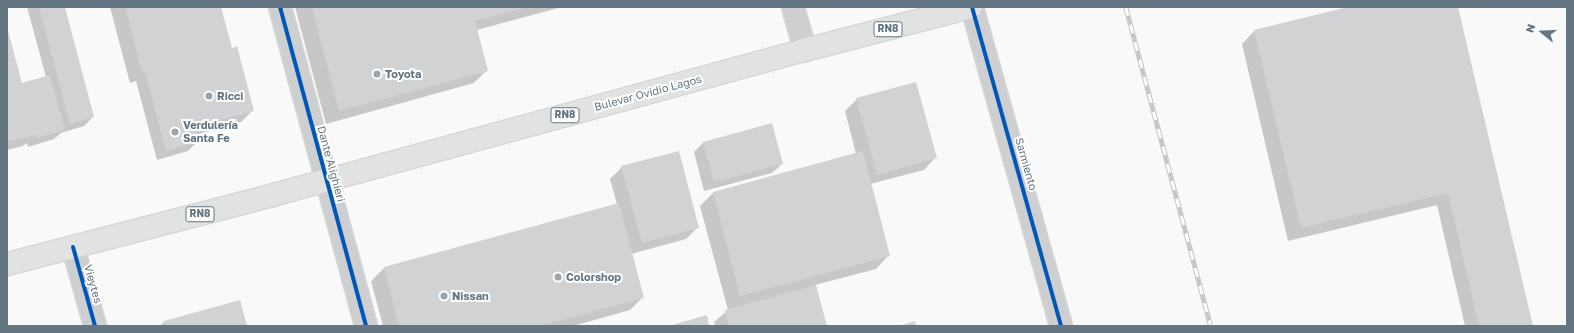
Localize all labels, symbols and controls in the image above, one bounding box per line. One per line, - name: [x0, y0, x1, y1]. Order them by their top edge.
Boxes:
- north arrow: [1522, 12, 1562, 52]
- road number: RN8: [873, 21, 903, 37]
- text: N: [1523, 22, 1538, 34]
- place label: Toyota: [385, 67, 421, 81]
- marker: Toyota: [372, 69, 382, 79]
- street label: Bulevar Ovidio Lagos: [593, 72, 703, 114]
- place label: Ricci: [217, 89, 243, 103]
- marker: Ricci: [204, 91, 214, 101]
- road number: RN8: [550, 107, 580, 123]
- place label: Verdulería Santa Fe: [183, 119, 238, 145]
- street label: Dante Alighieri: [315, 125, 347, 203]
- marker: Verdulería Santa Fe: [170, 127, 180, 137]
- street label: Sarmiento: [1012, 136, 1040, 192]
- road number: RN8: [185, 206, 215, 222]
- street label: Vieytes: [81, 263, 105, 305]
- place label: Colorshop: [566, 270, 621, 284]
- marker: Colorshop: [553, 272, 563, 282]
- place label: Nissan: [452, 289, 489, 303]
- marker: Nissan: [439, 291, 449, 301]

